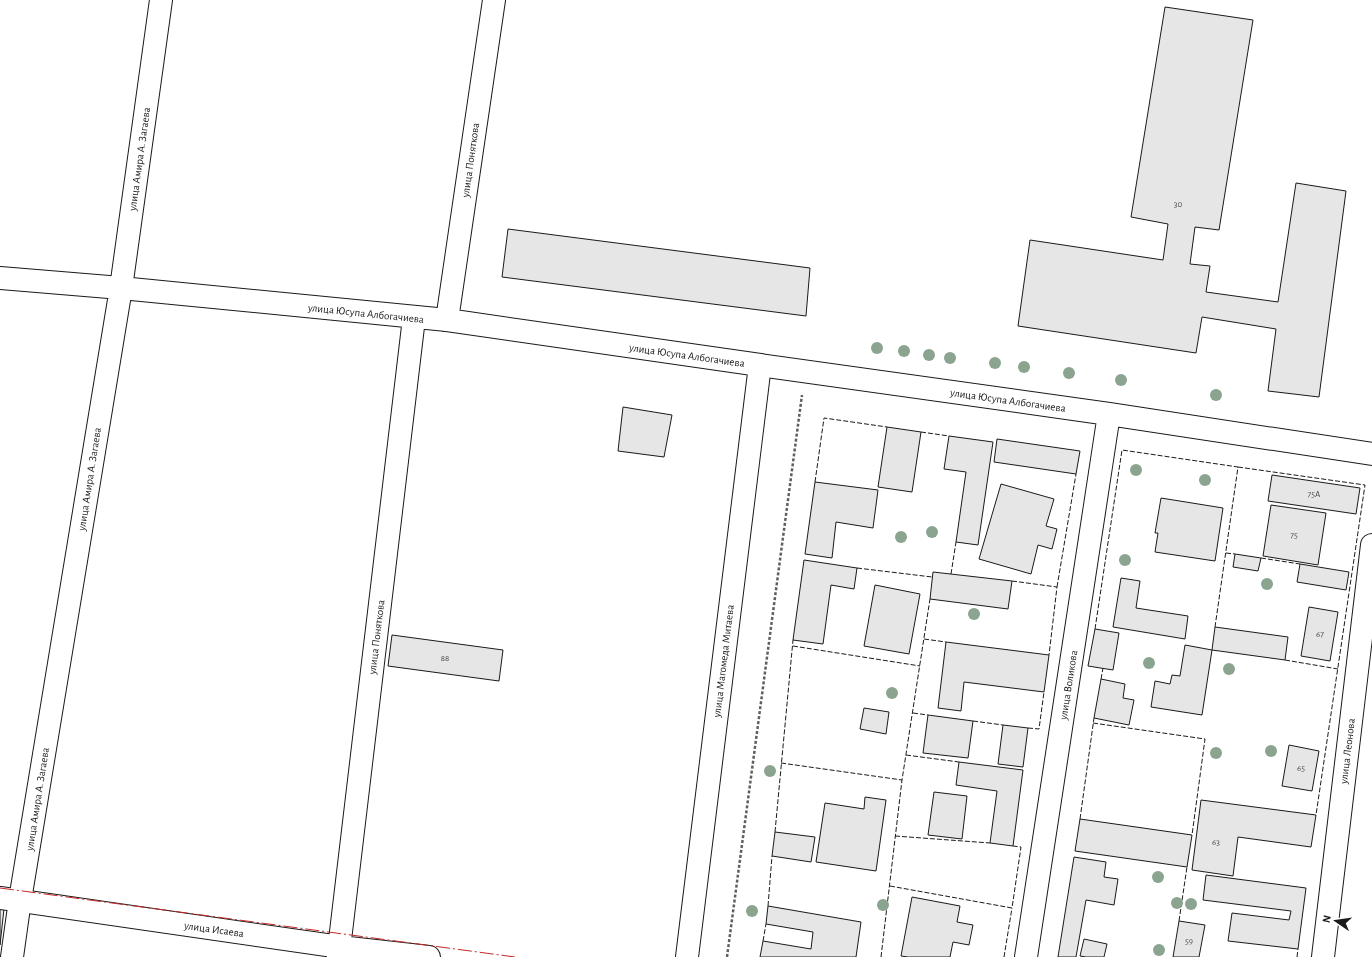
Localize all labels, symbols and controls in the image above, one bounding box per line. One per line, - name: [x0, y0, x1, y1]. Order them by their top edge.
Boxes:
- street label: улица Амира А. Загаева: [127, 106, 152, 213]
- street label: улица Поняткова: [460, 122, 481, 199]
- house number: 30: [1174, 200, 1182, 209]
- street label: улица Юсупа Албогачиева: [306, 302, 424, 325]
- street label: улица Юсупа Албогачиева: [627, 342, 745, 369]
- street label: улица Юсупа Албогачиева: [948, 387, 1066, 414]
- street label: улица Амира А. Загаева: [76, 427, 103, 533]
- house number: 75А: [1308, 490, 1321, 499]
- house number: 75: [1290, 531, 1298, 540]
- street label: улица Поняткова: [366, 599, 387, 676]
- street label: улица Магомеда Митаева: [711, 604, 736, 719]
- house number: 67: [1316, 630, 1324, 639]
- street label: улица Воликова: [1057, 650, 1079, 722]
- house number: 88: [441, 654, 449, 663]
- street label: улица Леонова: [1338, 718, 1357, 785]
- street label: улица Амира А. Загаева: [24, 747, 51, 853]
- house number: 65: [1297, 764, 1305, 773]
- house number: 63: [1212, 838, 1220, 847]
- north arrow: [1316, 901, 1356, 941]
- text: N: [1321, 914, 1333, 924]
- street label: улица Исаева: [182, 920, 244, 939]
- house number: 59: [1185, 937, 1193, 946]

